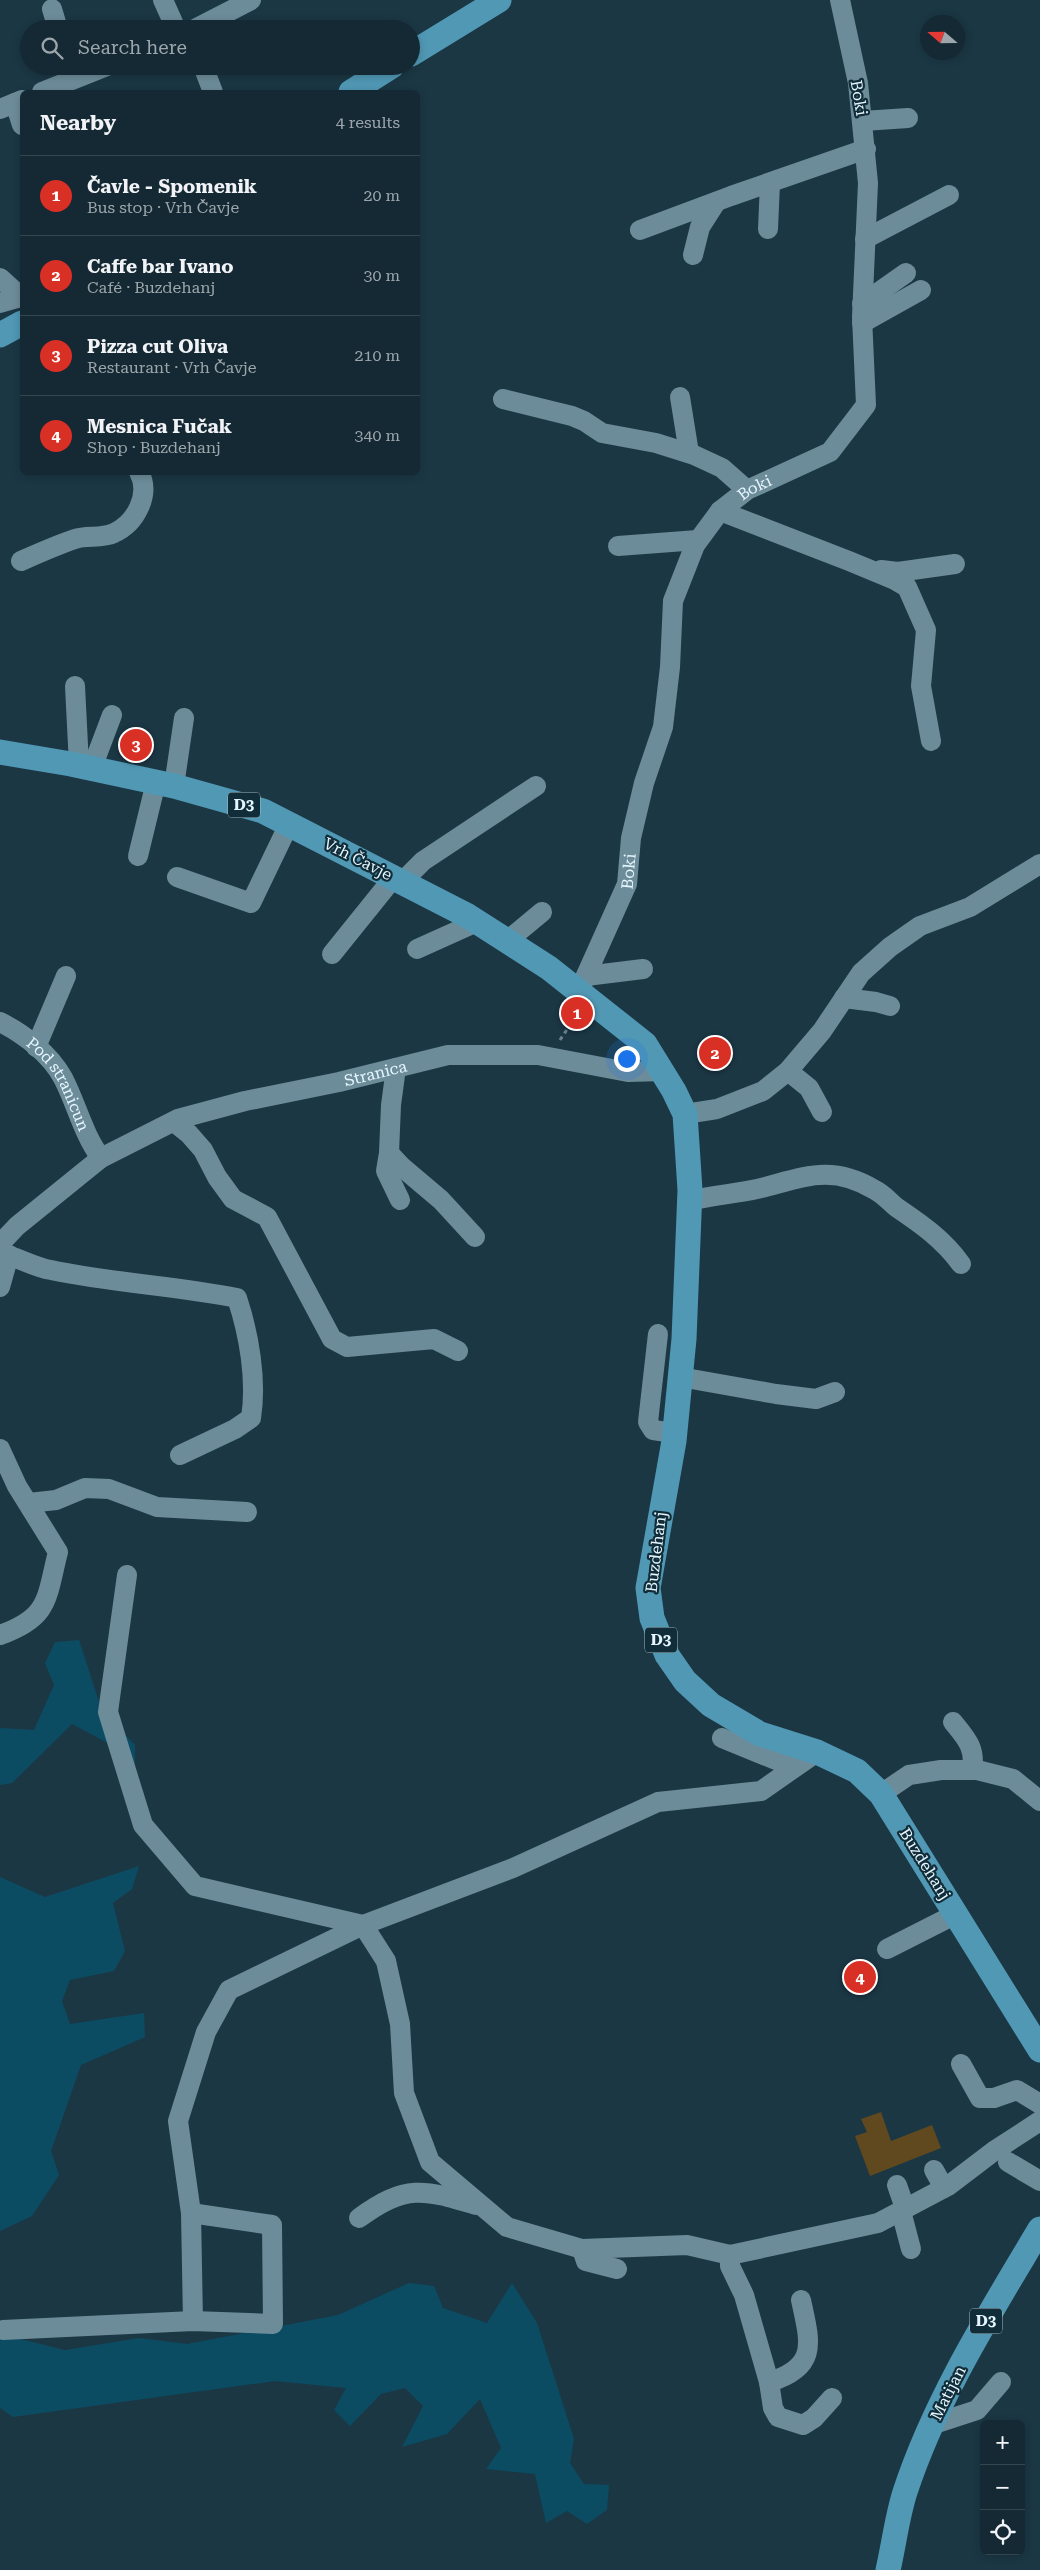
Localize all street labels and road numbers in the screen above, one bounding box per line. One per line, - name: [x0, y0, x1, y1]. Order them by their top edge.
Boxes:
- street label: Boki: [847, 79, 871, 117]
- street label: Boki: [733, 471, 774, 504]
- road number: D3: [228, 792, 260, 818]
- street label: Vrh Čavje: [321, 834, 396, 884]
- street label: Boki: [617, 853, 639, 890]
- street label: Pod stranicun: [23, 1033, 94, 1134]
- street label: Stranica: [342, 1056, 409, 1090]
- street label: Buzdehanj: [642, 1511, 670, 1593]
- road number: D3: [645, 1628, 677, 1652]
- street label: Buzdehanj: [895, 1825, 955, 1903]
- road number: D3: [970, 2308, 1002, 2334]
- street label: Matijan: [926, 2363, 970, 2423]

